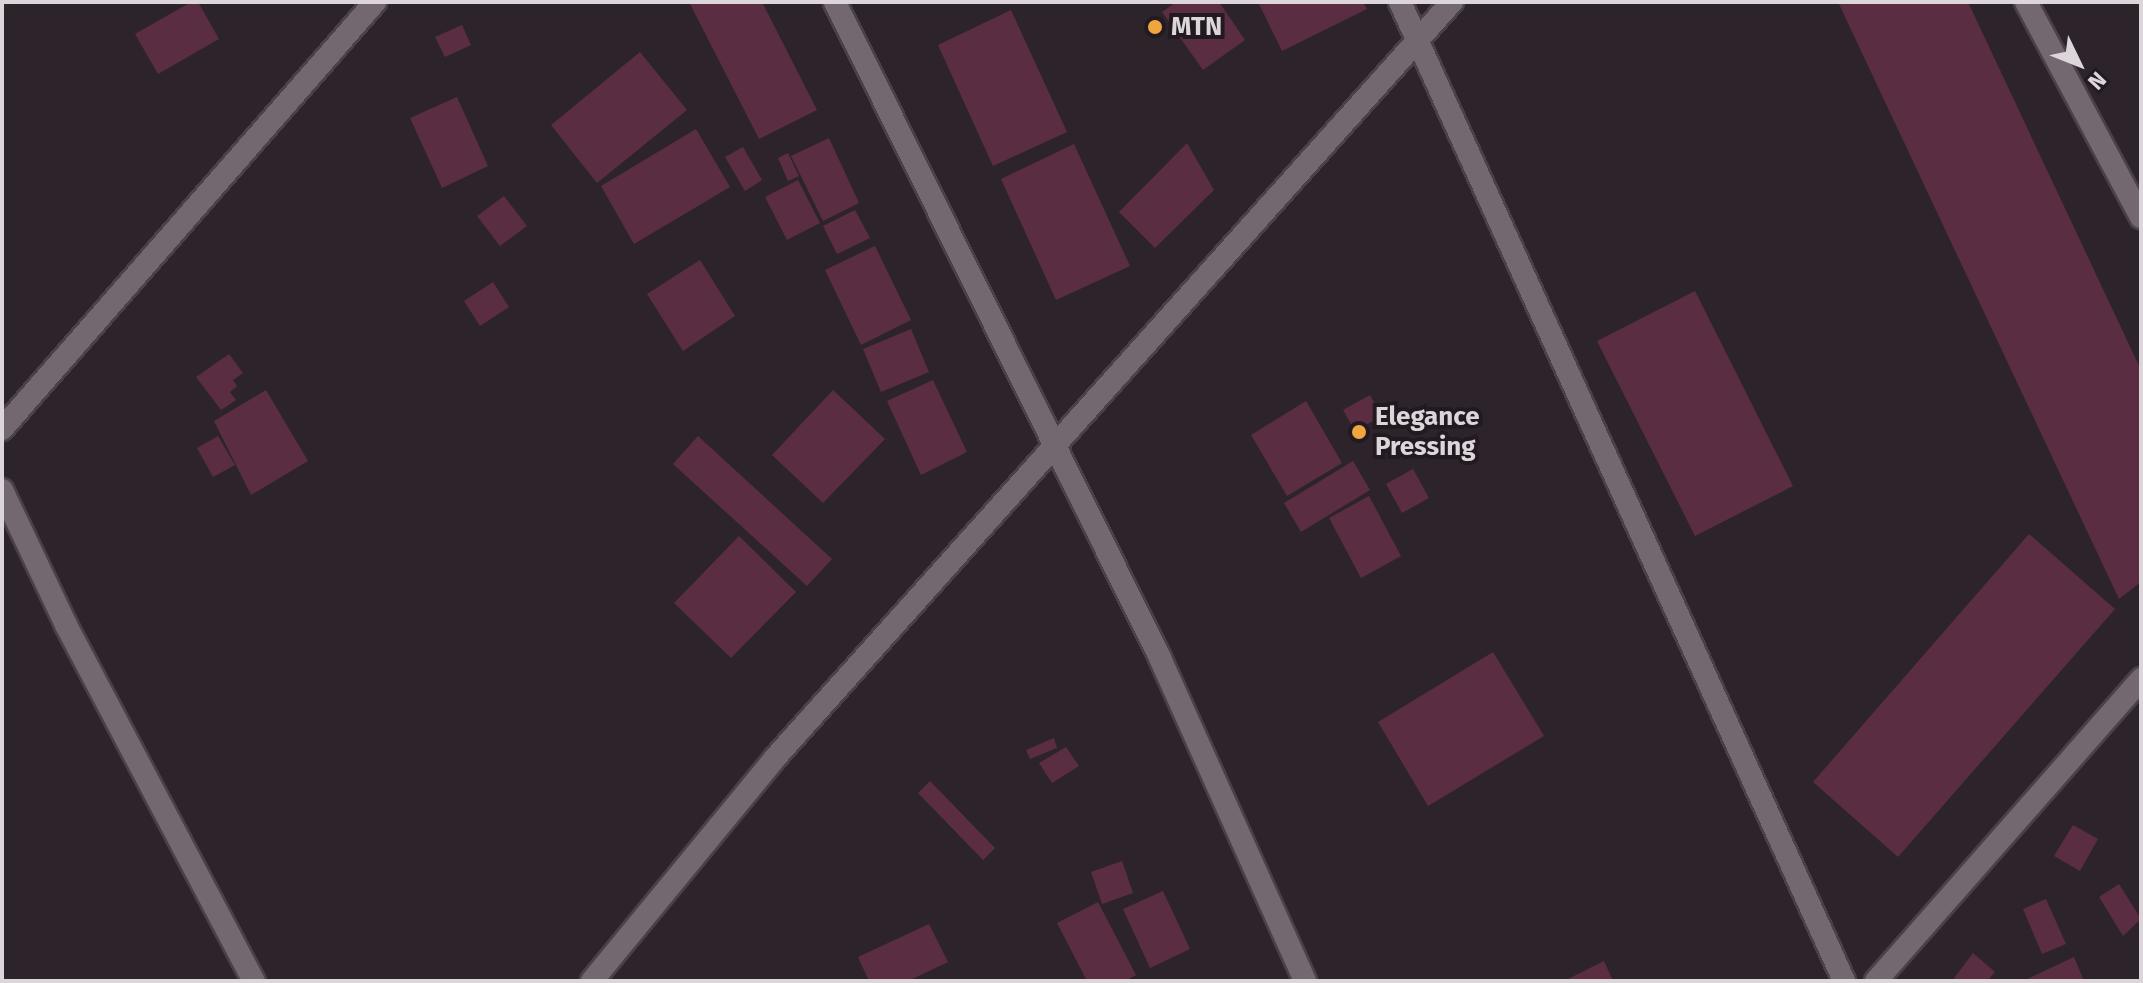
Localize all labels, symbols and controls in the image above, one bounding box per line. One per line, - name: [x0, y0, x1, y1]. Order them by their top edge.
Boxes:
- place label: MTN: [1171, 11, 1222, 43]
- marker: MTN: [1146, 18, 1164, 36]
- north arrow: [2039, 24, 2119, 104]
- text: N: [2082, 66, 2112, 95]
- place label: Elegance Pressing: [1375, 401, 1480, 462]
- marker: Elegance Pressing: [1350, 423, 1368, 441]

